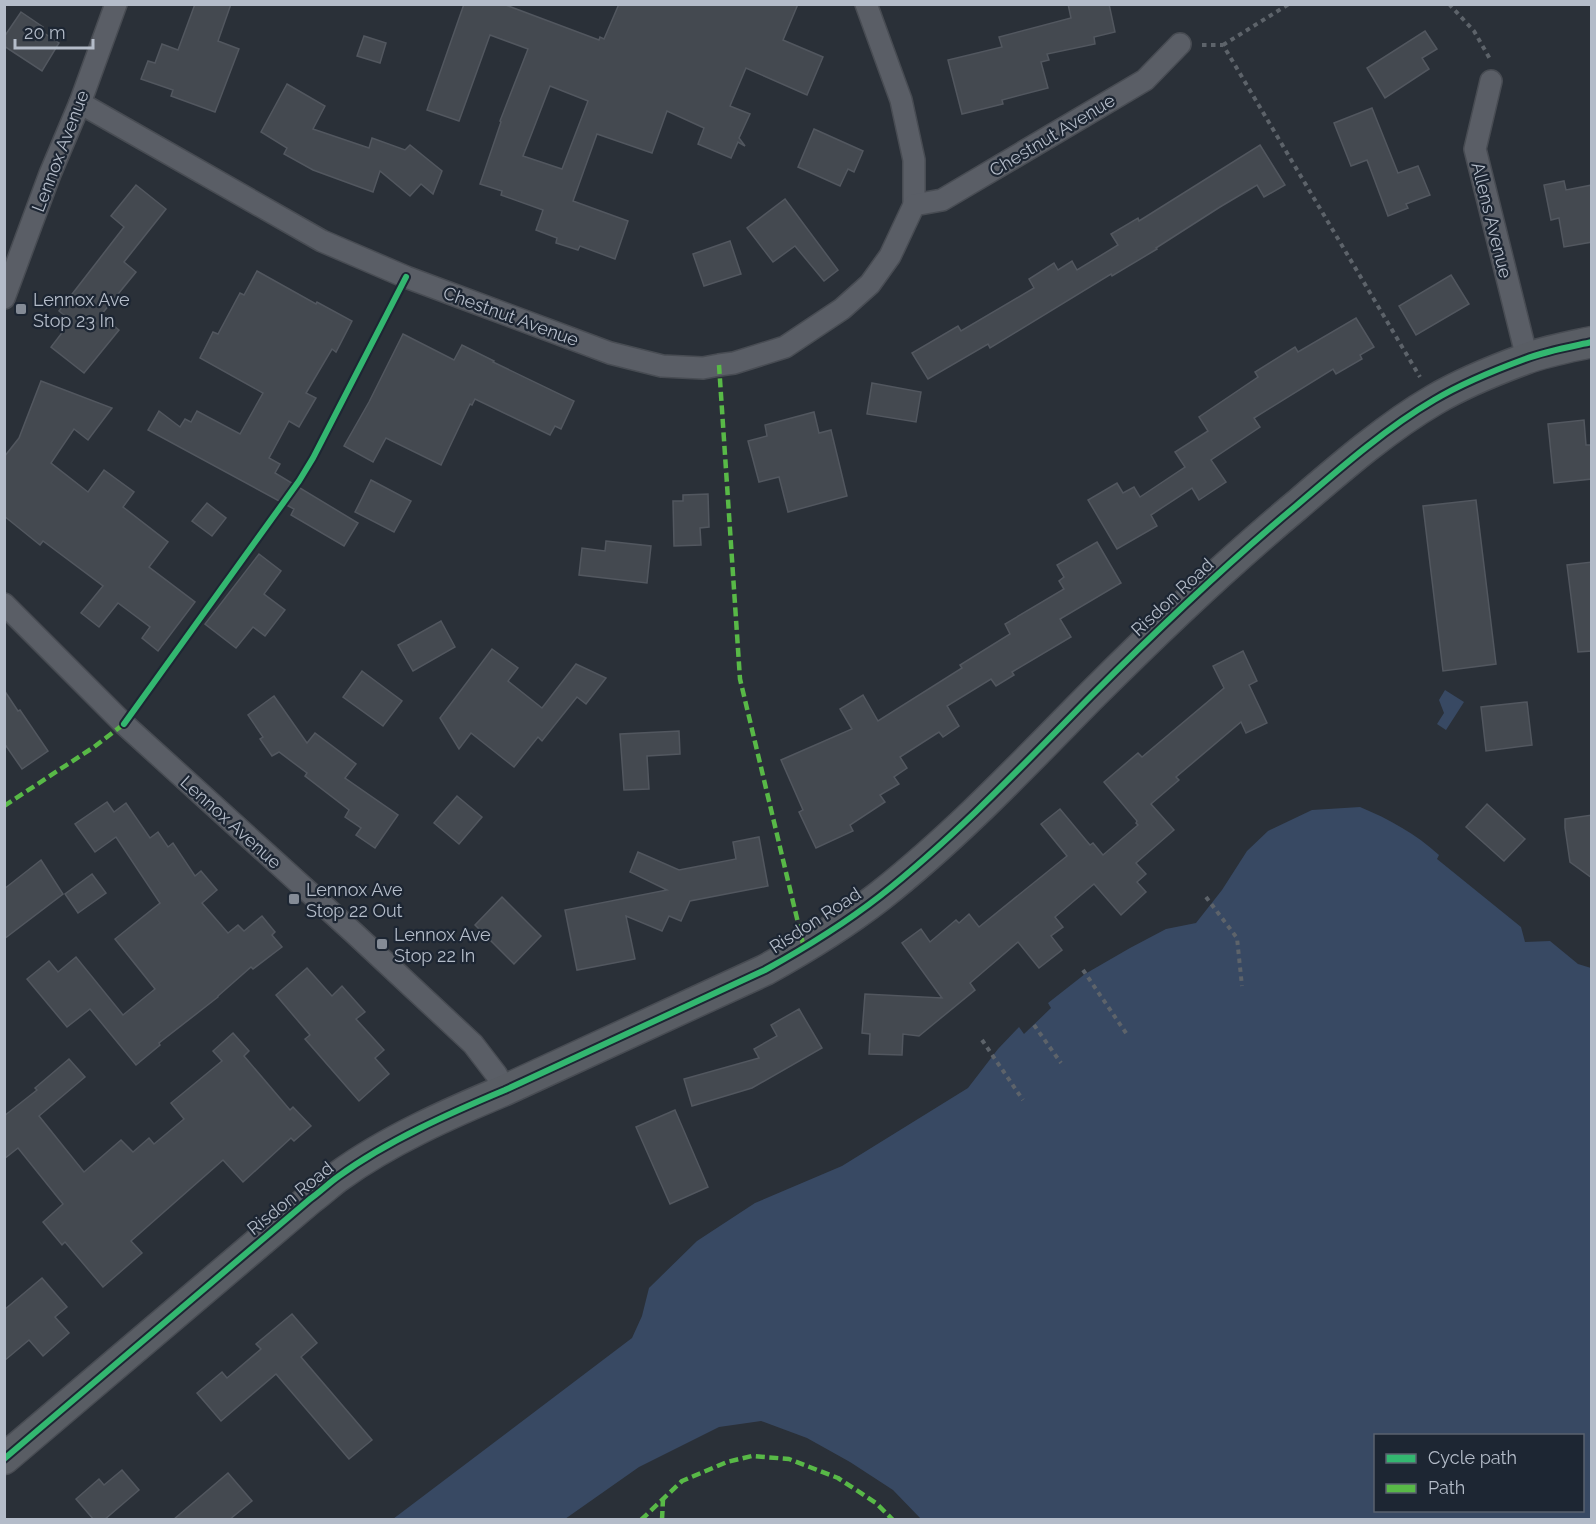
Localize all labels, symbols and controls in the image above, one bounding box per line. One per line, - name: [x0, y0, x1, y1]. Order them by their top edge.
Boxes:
- scale bar: [15, 12, 93, 50]
- text: 20 m: [24, 22, 66, 43]
- street label: Lennox Avenue: [27, 87, 93, 215]
- street label: Chestnut Avenue: [985, 89, 1119, 181]
- street label: Allens Avenue: [1467, 160, 1517, 281]
- street label: Chestnut Avenue: [440, 282, 582, 350]
- place label: Lennox Ave Stop 23 In: [33, 289, 130, 331]
- marker: Lennox Ave Stop 23 In: [14, 302, 28, 316]
- street label: Risdon Road: [1127, 554, 1217, 640]
- street label: Lennox Avenue: [176, 771, 286, 873]
- place label: Lennox Ave Stop 22 Out: [306, 879, 403, 921]
- street label: Risdon Road: [765, 883, 865, 957]
- marker: Lennox Ave Stop 22 Out: [287, 892, 301, 906]
- place label: Lennox Ave Stop 22 In: [394, 924, 491, 966]
- marker: Lennox Ave Stop 22 In: [375, 937, 389, 951]
- street label: Risdon Road: [243, 1157, 337, 1239]
- legend: [1374, 1434, 1584, 1512]
- text: Cycle path: [1428, 1447, 1517, 1468]
- text: Path: [1428, 1477, 1465, 1498]

